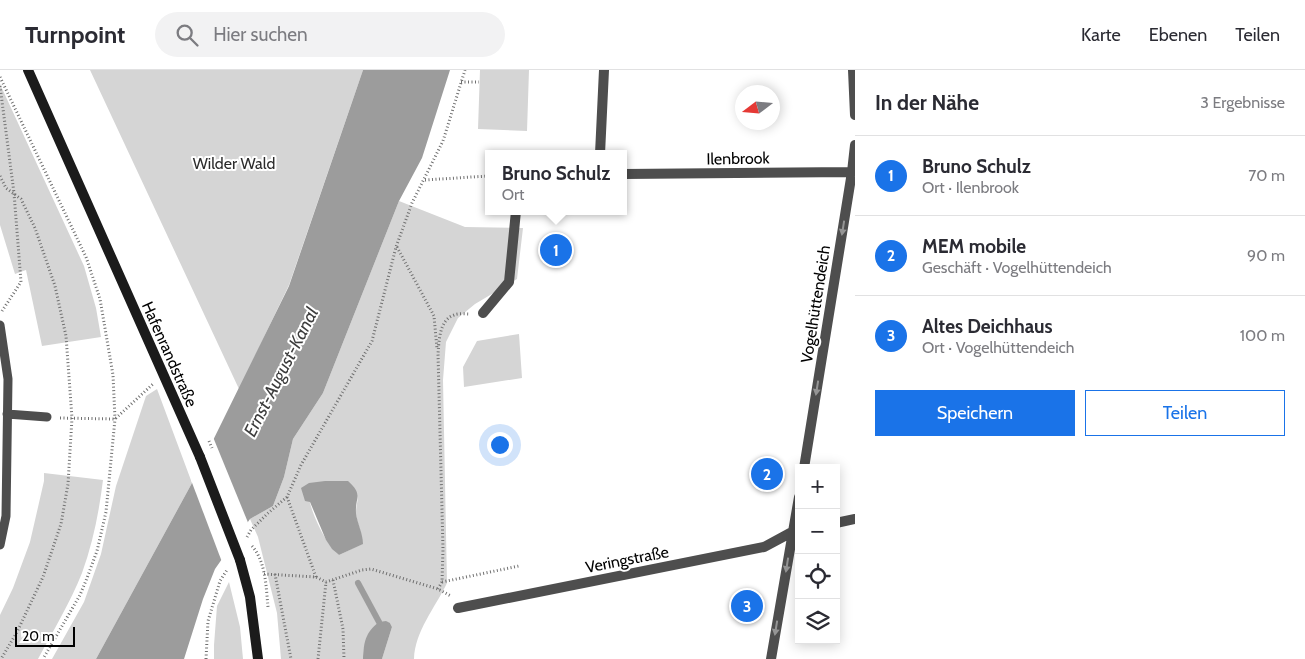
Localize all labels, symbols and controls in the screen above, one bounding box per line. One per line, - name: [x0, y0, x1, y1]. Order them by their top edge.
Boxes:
- search box: [155, 12, 505, 57]
- text: Turnpoint: [25, 20, 125, 49]
- icon: search: [173, 21, 201, 49]
- text: Hier suchen: [213, 23, 308, 46]
- text: Karte: [1081, 24, 1121, 46]
- text: Ebenen: [1149, 24, 1207, 46]
- text: Teilen: [1235, 24, 1280, 46]
- north arrow: [735, 85, 780, 130]
- text: In der Nähe: [875, 90, 979, 115]
- text: 3 Ergebnisse: [1200, 93, 1285, 112]
- street label: Ilenbrook: [706, 148, 771, 169]
- popup: [485, 150, 627, 215]
- park label: Wilder Wald: [193, 154, 275, 173]
- text: Bruno Schulz: [922, 155, 1031, 178]
- text: Bruno Schulz: [502, 162, 610, 185]
- text: 1: [888, 166, 894, 185]
- text: 70 m: [1248, 166, 1285, 185]
- text: Ort · Ilenbrook: [922, 178, 1019, 197]
- text: Ort: [502, 185, 524, 204]
- one-way arrow: [839, 221, 847, 237]
- pin: 1: [540, 231, 572, 269]
- text: MEM mobile: [922, 235, 1026, 258]
- street label: Vogelhüttendeich: [797, 244, 834, 364]
- text: 2: [887, 246, 895, 265]
- text: 90 m: [1247, 246, 1285, 265]
- text: Geschäft · Vogelhüttendeich: [922, 258, 1112, 277]
- street label: Hafenrandstraße: [138, 299, 201, 410]
- water label: Ernst-August-Kanal: [239, 303, 323, 440]
- text: Altes Deichhaus: [922, 315, 1053, 338]
- text: 3: [887, 326, 895, 345]
- text: 100 m: [1240, 326, 1285, 345]
- text: Ort · Vogelhüttendeich: [922, 338, 1075, 357]
- one-way arrow: [812, 381, 820, 397]
- button: Speichern: [875, 390, 1075, 436]
- button: Teilen: [1085, 390, 1285, 436]
- your location: [487, 432, 513, 458]
- pin: 2: [751, 455, 783, 493]
- map controls: [795, 464, 840, 644]
- button: +: [795, 464, 840, 509]
- button: −: [795, 509, 840, 554]
- street label: Veringstraße: [584, 542, 670, 577]
- button: locate: [795, 554, 840, 599]
- one-way arrow: [783, 557, 791, 573]
- pin: 3: [731, 587, 763, 625]
- button: layers: [795, 599, 840, 644]
- one-way arrow: [772, 621, 780, 637]
- scale bar: [15, 624, 75, 647]
- text: 20 m: [22, 627, 55, 645]

